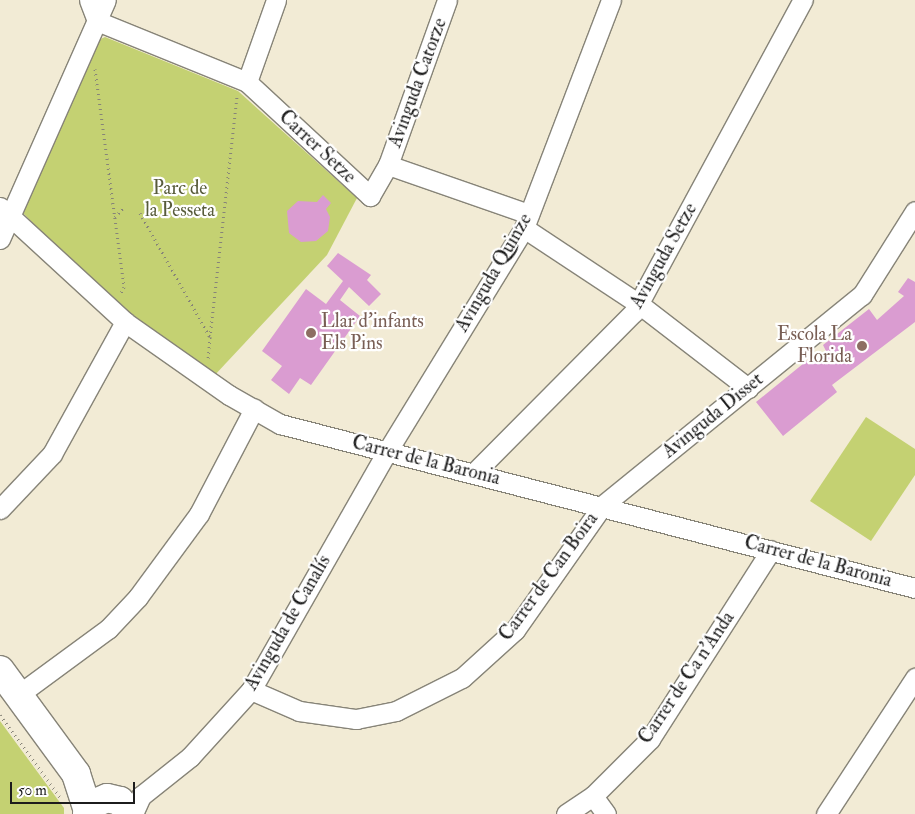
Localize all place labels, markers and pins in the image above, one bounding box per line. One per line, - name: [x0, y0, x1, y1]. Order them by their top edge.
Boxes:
- place label: Llar d'infants Els Pins: [321, 311, 424, 355]
- place label: Escola La Florida: [777, 324, 852, 368]
- marker: Llar d'infants Els Pins: [305, 327, 317, 339]
- marker: Escola La Florida: [856, 340, 868, 352]

